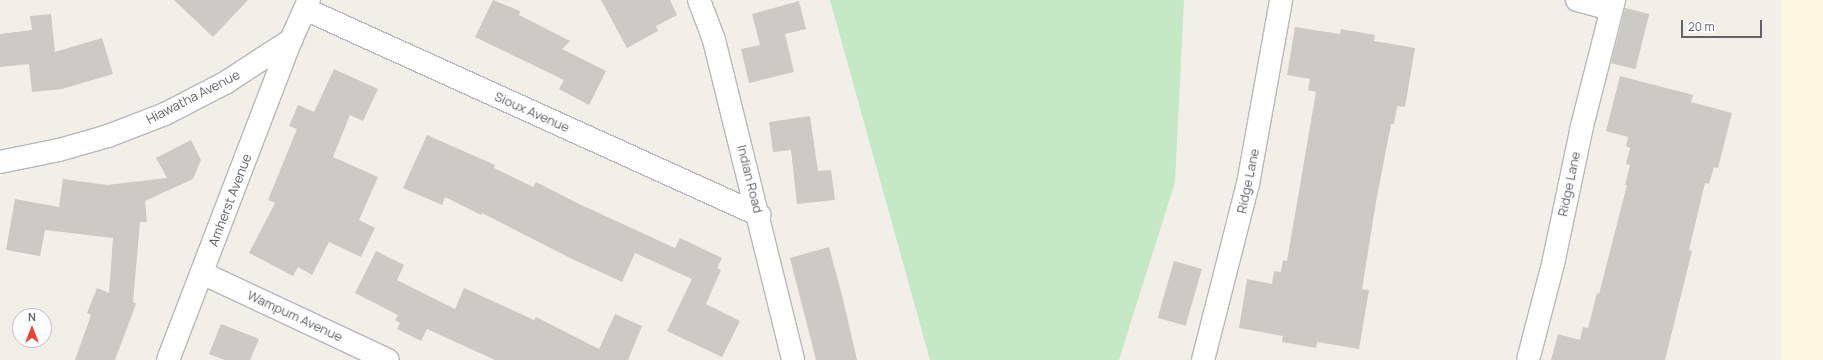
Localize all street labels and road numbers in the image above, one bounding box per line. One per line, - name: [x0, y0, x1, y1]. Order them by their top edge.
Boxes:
- street label: Hiawatha Avenue: [144, 67, 242, 127]
- street label: Sioux Avenue: [492, 89, 572, 135]
- street label: Indian Road: [734, 143, 766, 215]
- street label: Ridge Lane: [1234, 147, 1262, 215]
- street label: Ridge Lane: [1555, 150, 1583, 218]
- street label: Amherst Avenue: [205, 151, 255, 249]
- street label: Wampum Avenue: [245, 287, 345, 345]

